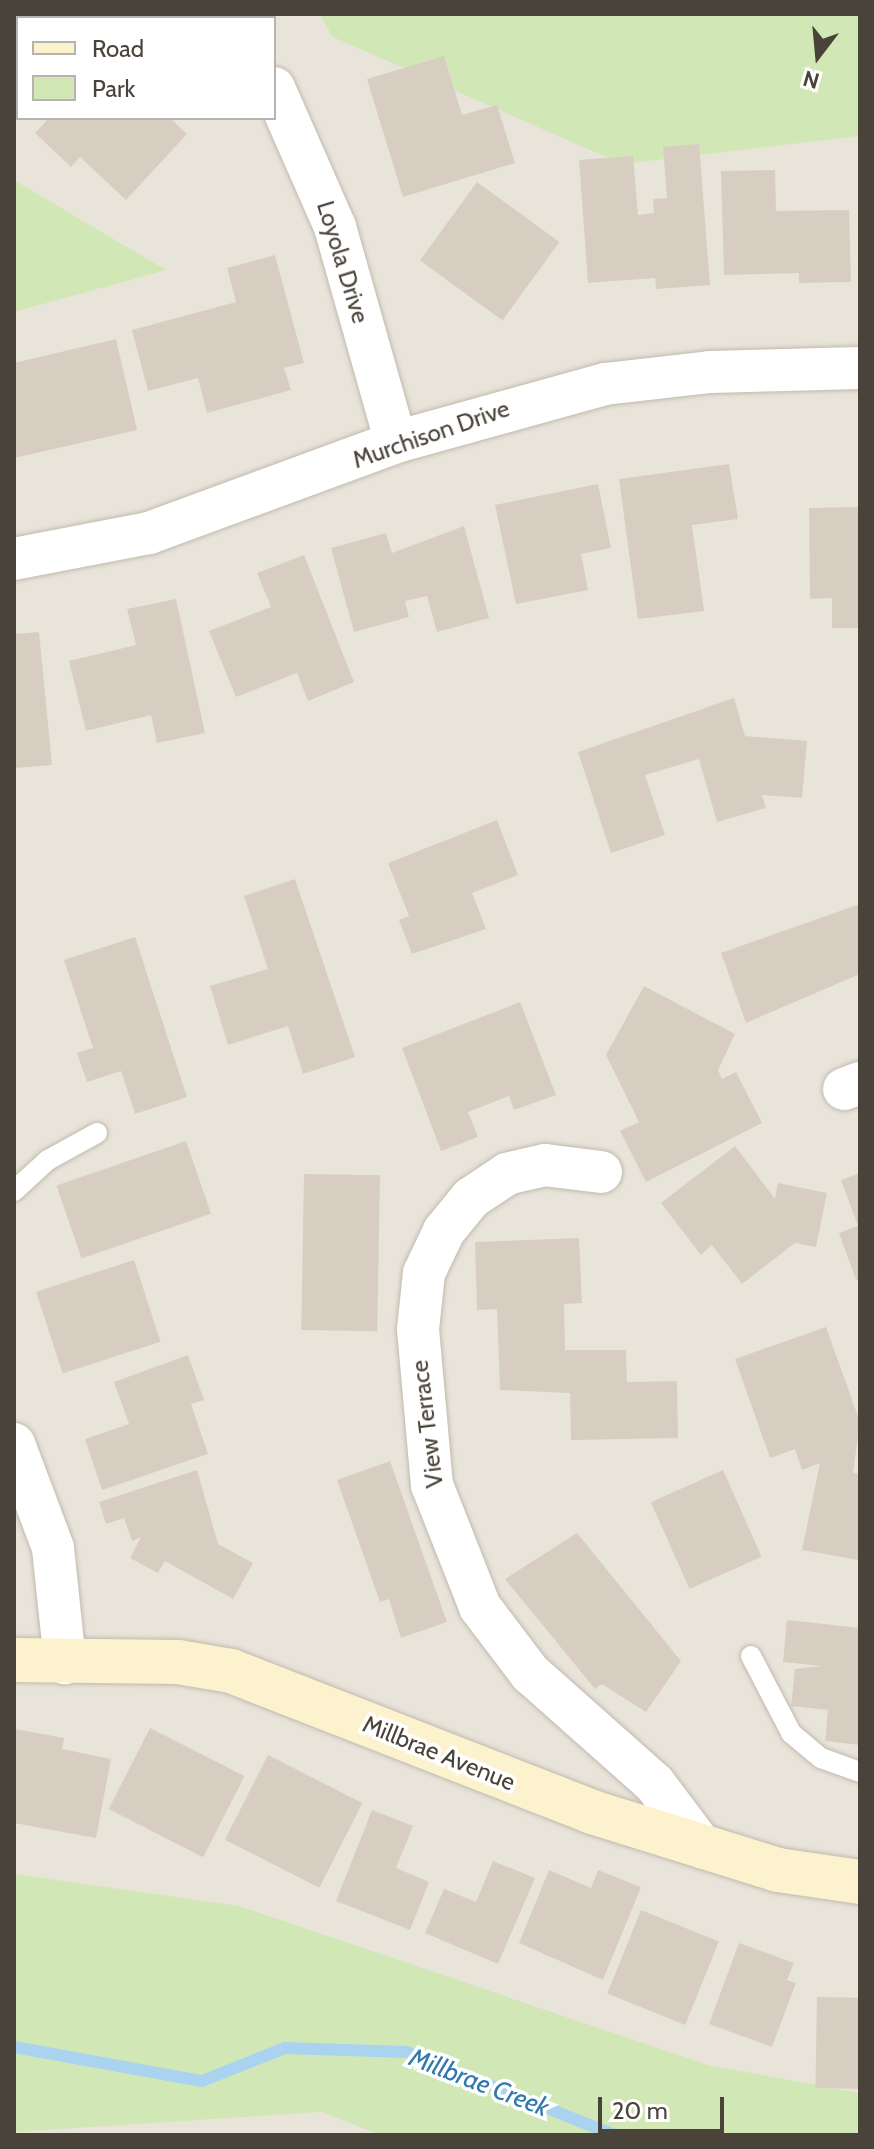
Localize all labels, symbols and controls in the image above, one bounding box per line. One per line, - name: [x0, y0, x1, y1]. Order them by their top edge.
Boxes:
- legend: [16, 16, 276, 120]
- north arrow: [778, 16, 858, 96]
- text: Road: [92, 34, 144, 63]
- text: N: [800, 64, 822, 95]
- text: Park: [92, 74, 135, 103]
- street label: Loyola Drive: [311, 197, 375, 327]
- street label: Murchison Drive: [349, 394, 513, 474]
- street label: View Terrace: [405, 1358, 449, 1490]
- street label: Millbrae Avenue: [359, 1709, 519, 1797]
- water label: Millbrae Creek: [405, 2042, 553, 2124]
- scale bar: [602, 2081, 728, 2131]
- text: 20 m: [612, 2096, 668, 2125]

